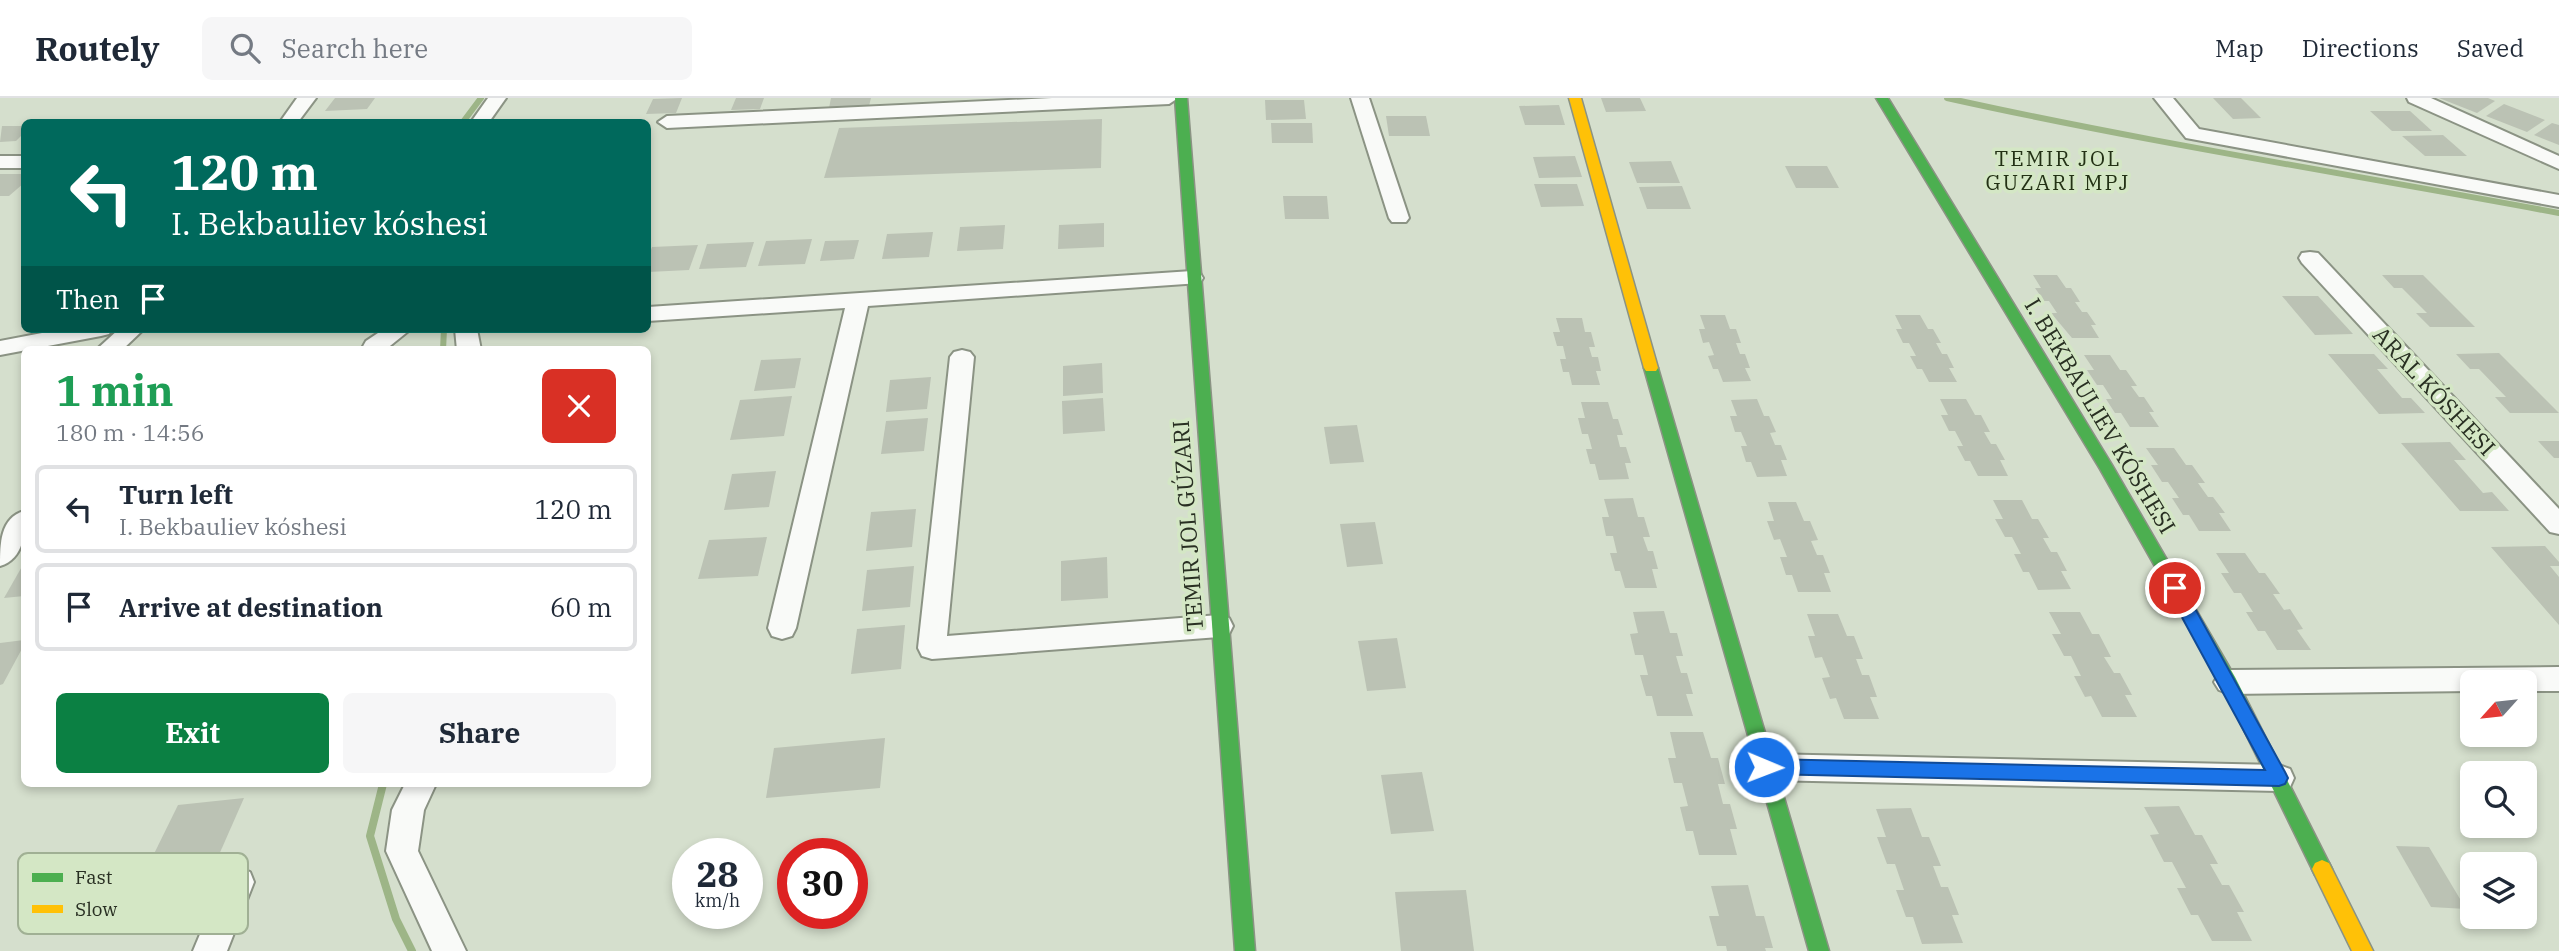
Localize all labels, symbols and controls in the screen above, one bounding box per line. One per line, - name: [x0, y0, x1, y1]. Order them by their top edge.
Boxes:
- search box: [202, 17, 692, 80]
- text: Routely: [35, 27, 160, 70]
- icon: search: [226, 29, 264, 67]
- text: Search here: [282, 31, 428, 65]
- text: Map: [2215, 32, 2264, 64]
- text: Directions: [2302, 32, 2419, 64]
- text: Saved: [2457, 32, 2524, 64]
- text: 120 m: [171, 140, 318, 203]
- district label: TEMIR JOL GUZARI MPJ: [1986, 144, 2130, 196]
- icon: left: [56, 147, 147, 238]
- text: I. Bekbauliev kóshesi: [171, 202, 488, 244]
- icon: arrive: [134, 280, 172, 318]
- text: Then: [56, 282, 120, 316]
- street label: I. BEKBAULIEV KÓSHESI: [2019, 292, 2183, 539]
- street label: ARAL KÓSHESI: [2367, 319, 2502, 461]
- text: 1 min: [56, 363, 174, 418]
- button: close: [542, 369, 616, 443]
- text: 180 m · 14:56: [56, 417, 205, 447]
- street label: TEMIR JOL GÚZARI: [1165, 419, 1209, 633]
- text: Turn left: [119, 477, 233, 511]
- icon: left: [60, 490, 98, 528]
- text: 120 m: [534, 492, 612, 526]
- text: I. Bekbauliev kóshesi: [119, 511, 347, 541]
- pin: [2145, 558, 2205, 618]
- icon: arrive: [2156, 569, 2194, 607]
- icon: arrive: [60, 588, 98, 626]
- text: Arrive at destination: [119, 590, 383, 624]
- text: 60 m: [550, 590, 612, 624]
- north arrow: [2460, 670, 2538, 747]
- map controls: [2460, 670, 2537, 929]
- button: Exit: [56, 693, 329, 773]
- button: Share: [343, 693, 616, 773]
- position arrow: [1727, 730, 1801, 804]
- button: search: [2460, 761, 2537, 838]
- speed limit sign: 30: [777, 838, 868, 929]
- text: 28: [696, 851, 739, 897]
- button: layers: [2460, 852, 2537, 929]
- legend: [18, 853, 248, 934]
- text: Fast: [75, 865, 113, 889]
- text: km/h: [695, 889, 740, 912]
- text: Slow: [75, 897, 117, 921]

